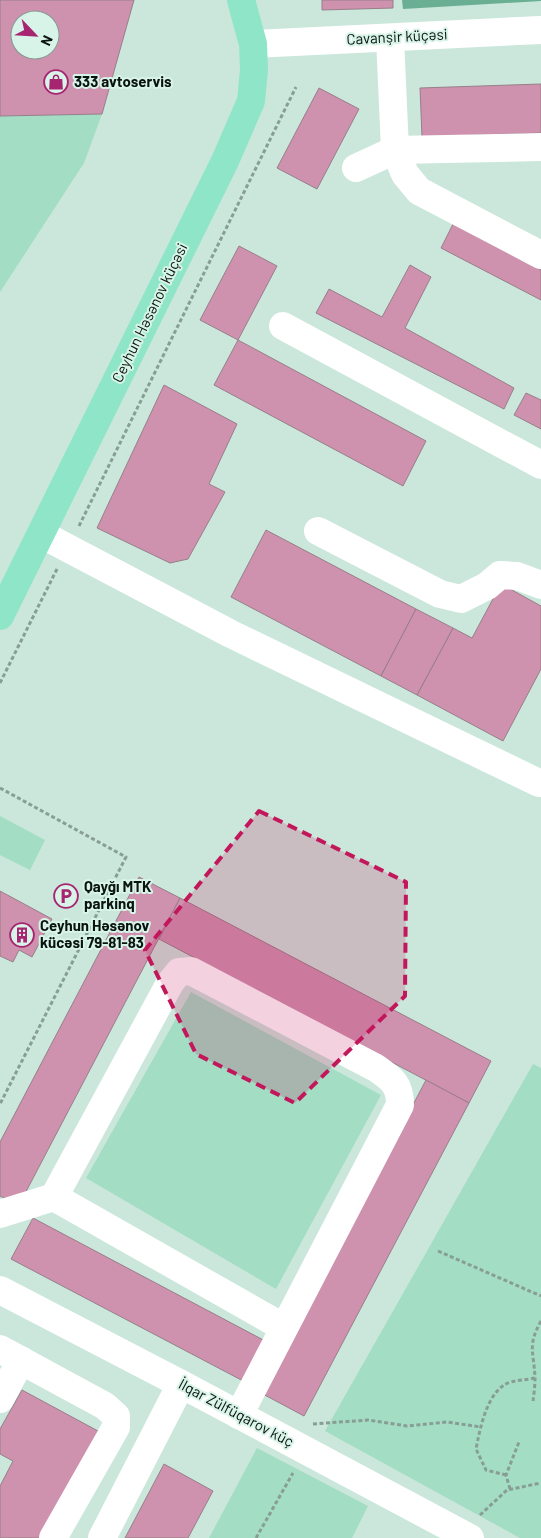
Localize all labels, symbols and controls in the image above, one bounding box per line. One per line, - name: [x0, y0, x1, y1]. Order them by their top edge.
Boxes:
- north arrow: [10, 10, 60, 60]
- street label: Cavanşir küçəsi: [346, 24, 448, 48]
- text: N: [38, 33, 57, 49]
- shop icon: 333 avtoservis: [43, 69, 69, 95]
- place label: 333 avtoservis: [74, 72, 172, 90]
- street label: Ceyhun Həsənov küçəsi: [108, 240, 191, 385]
- place label: Qayğı MTK parkinq: [84, 877, 152, 912]
- parking icon: Qayğı MTK parkinq: [53, 883, 79, 909]
- place label: Ceyhun Həsənov kücəsi 79-81-83: [40, 916, 149, 951]
- building icon: Ceyhun Həsənov kücəsi 79-81-83: [9, 922, 35, 948]
- street label: İlqar Zülfüqarov küç: [176, 1374, 297, 1450]

